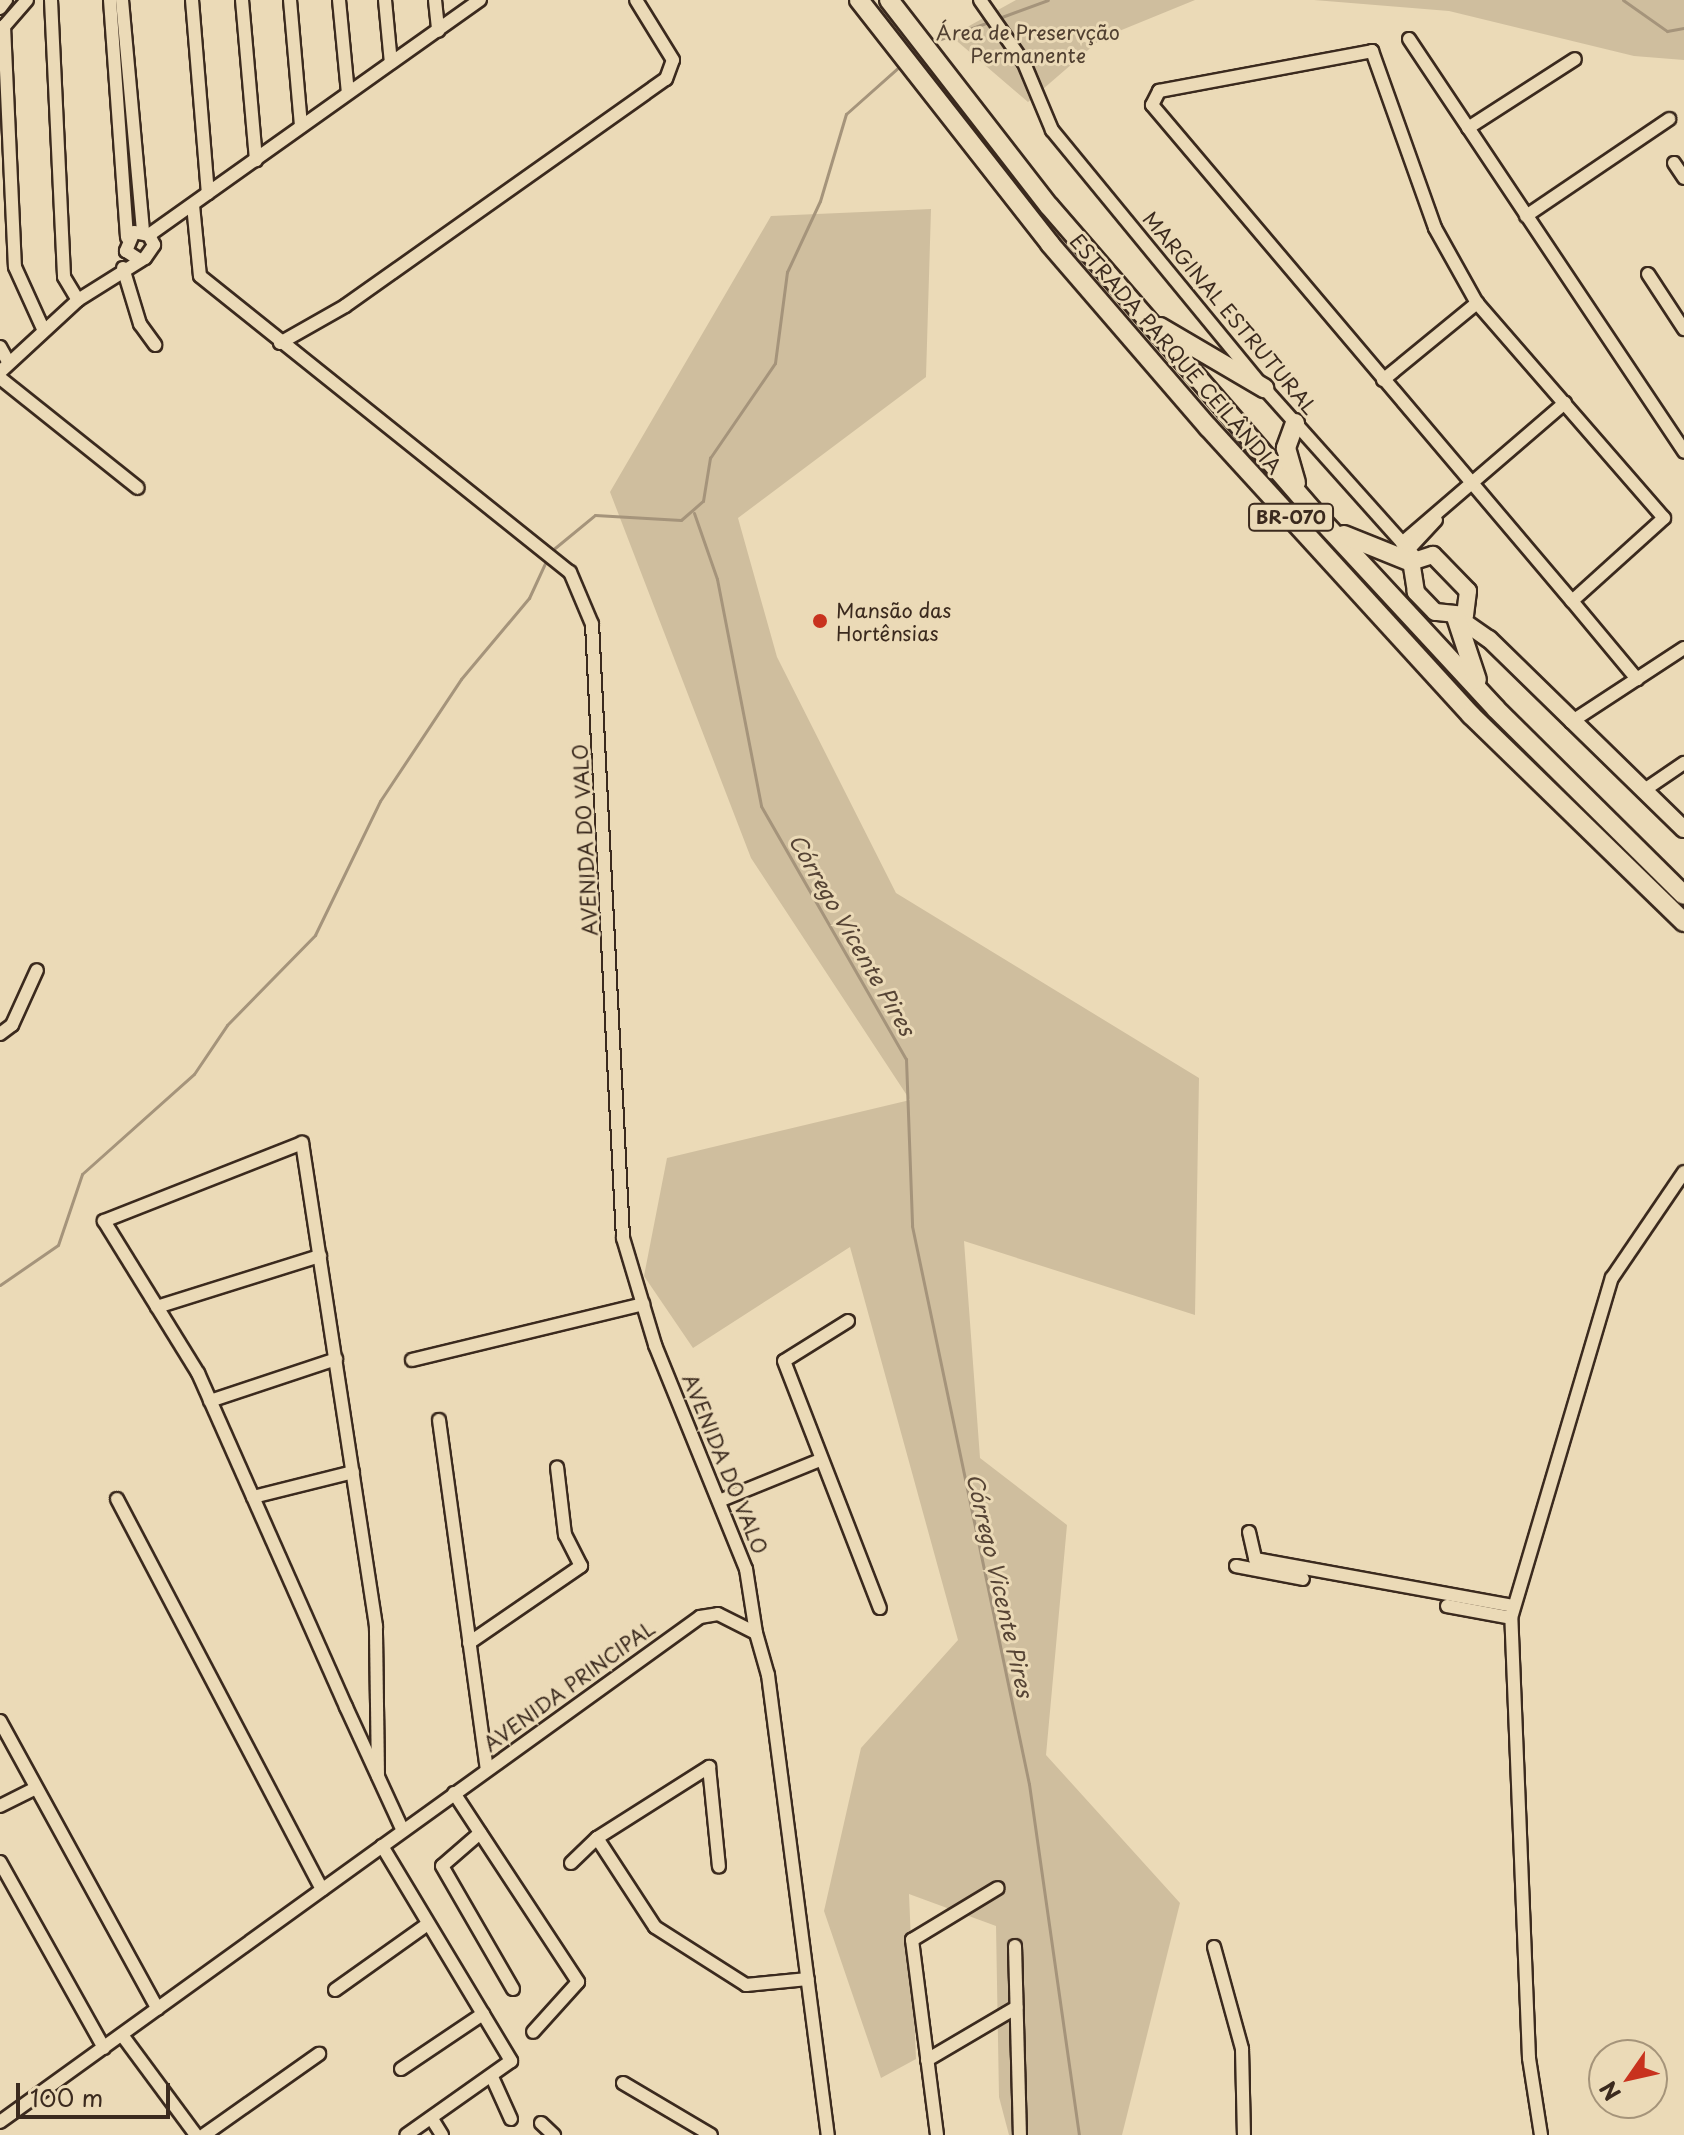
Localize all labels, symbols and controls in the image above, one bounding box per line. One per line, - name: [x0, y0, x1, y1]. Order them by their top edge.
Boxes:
- park label: Área de Preservção Permanente: [934, 21, 1122, 68]
- street label: MARGINAL ESTRUTURAL: [1138, 207, 1322, 419]
- street label: ESTRADA PARQUE CEILÂNDIA: [1066, 230, 1286, 478]
- road number: BR-070: [1247, 503, 1335, 531]
- place label: Mansão das Hortênsias: [836, 598, 952, 645]
- marker: Mansão das Hortênsias: [811, 612, 829, 630]
- street label: AVENIDA DO VALO: [568, 744, 602, 936]
- water label: Córrego Vicente Pires: [784, 828, 922, 1040]
- street label: AVENIDA DO VALO: [678, 1371, 772, 1557]
- water label: Córrego Vicente Pires: [962, 1471, 1040, 1699]
- street label: AVENIDA PRINCIPAL: [479, 1616, 659, 1756]
- north arrow: [1588, 2039, 1668, 2119]
- scale bar: [20, 2067, 174, 2117]
- text: N: [1591, 2075, 1628, 2108]
- text: 100 m: [30, 2079, 103, 2115]

